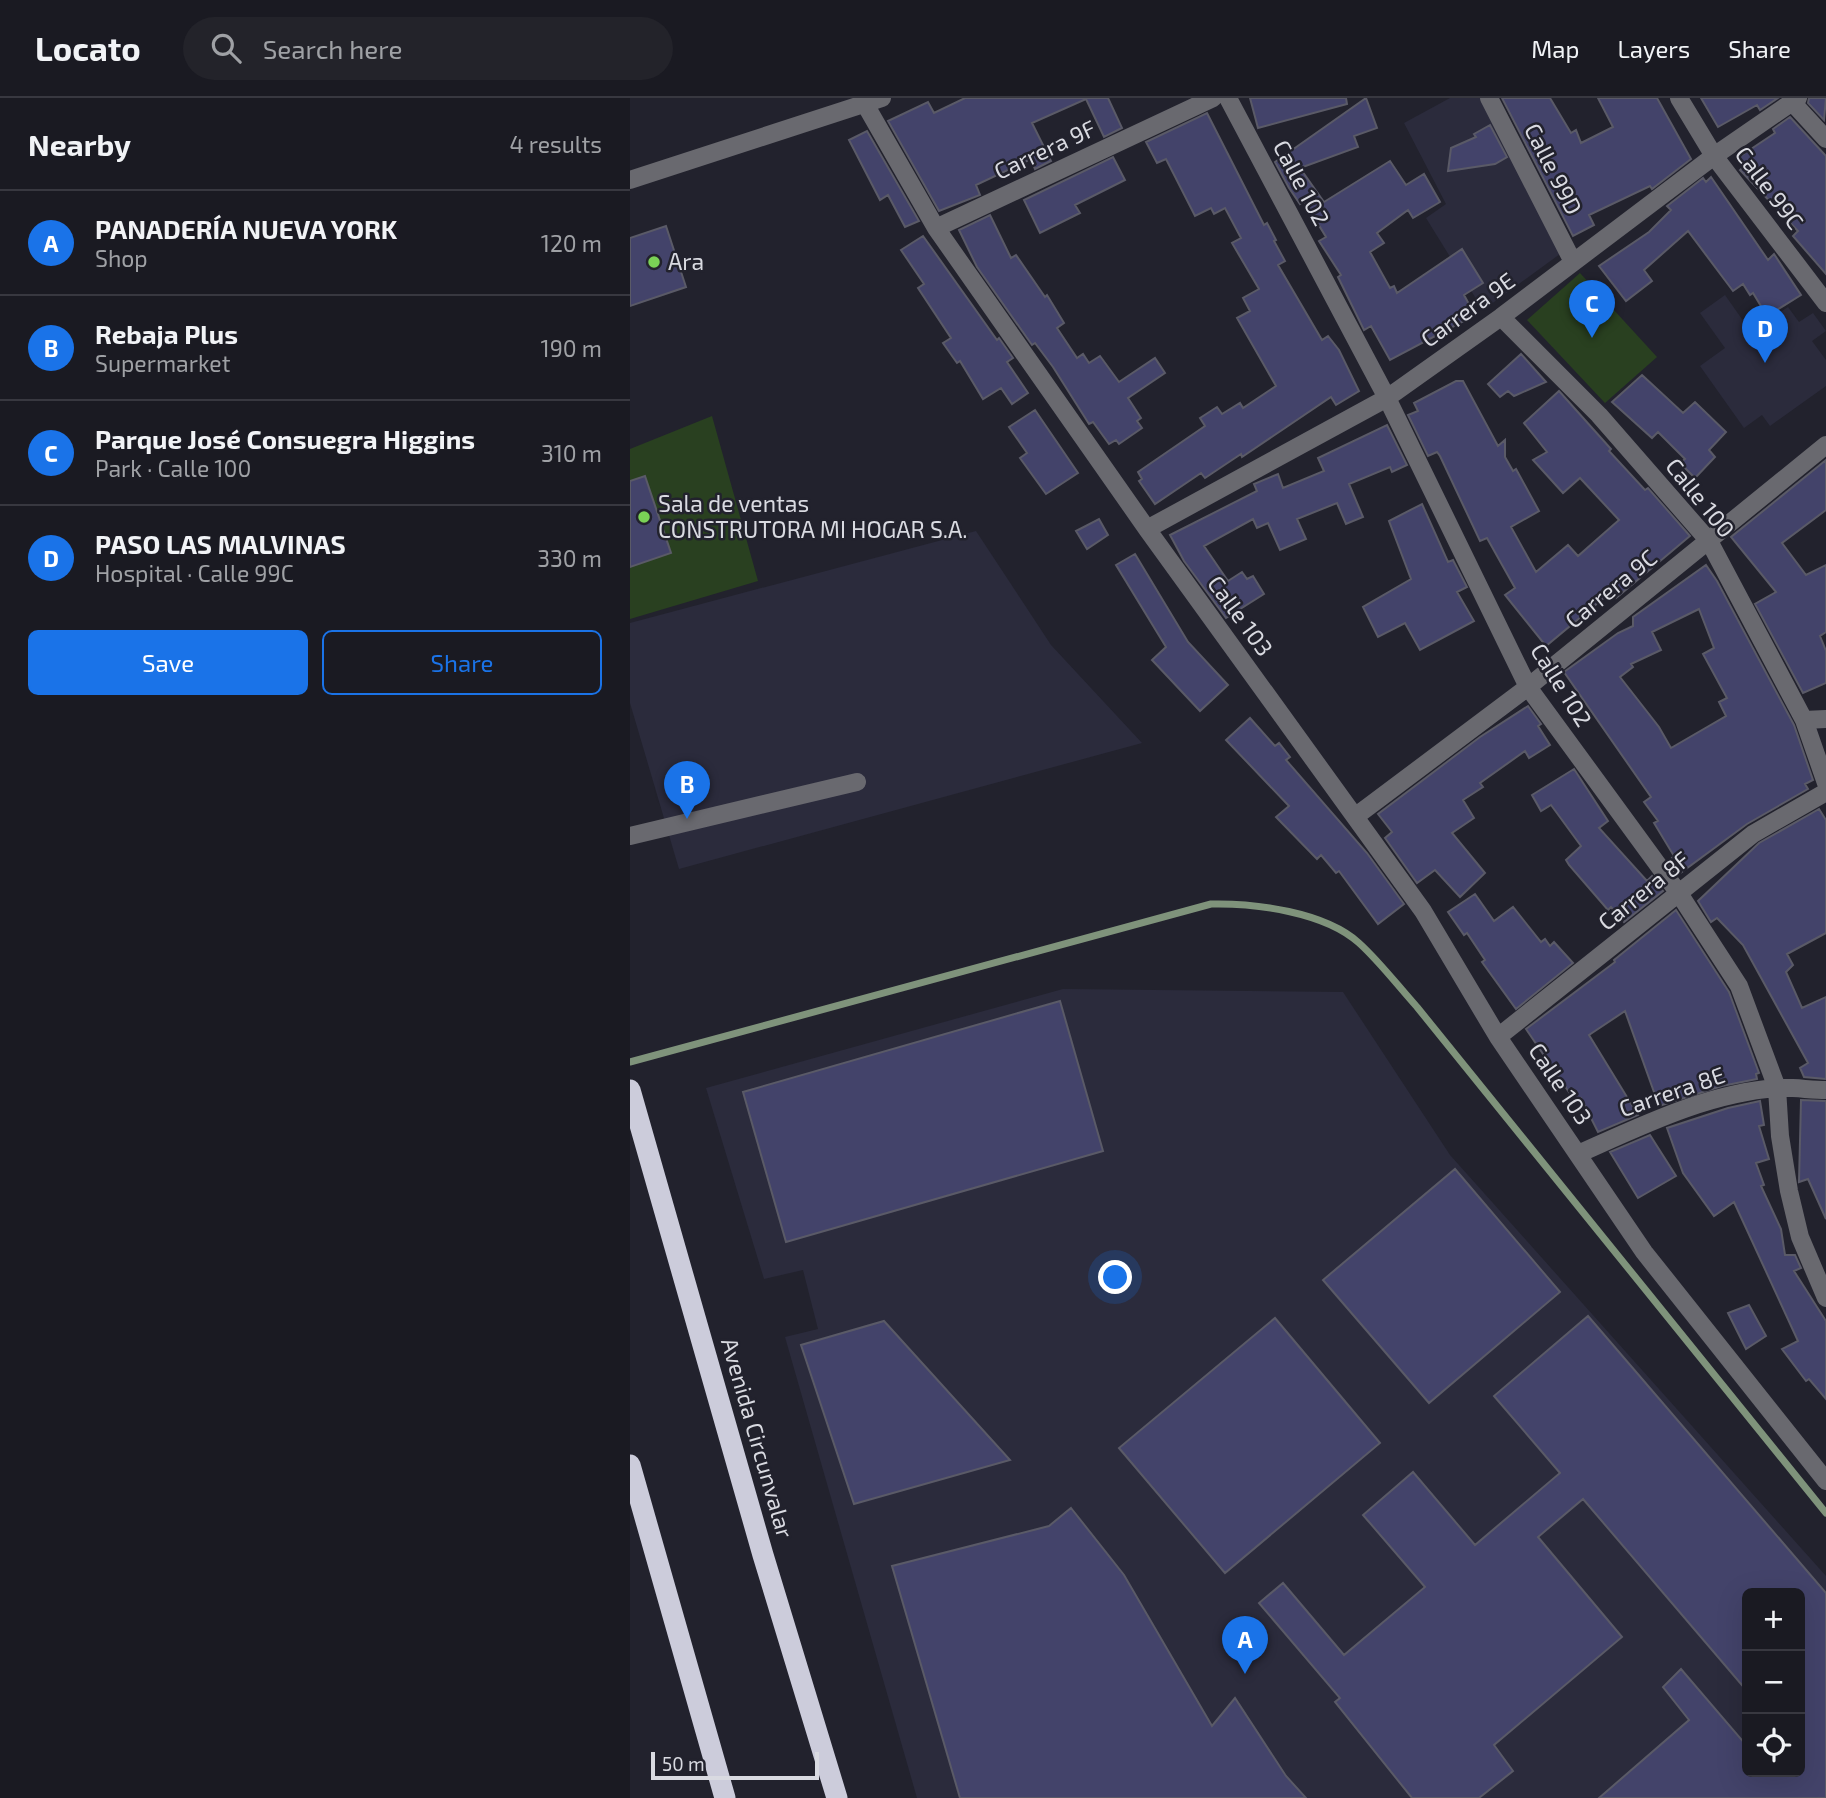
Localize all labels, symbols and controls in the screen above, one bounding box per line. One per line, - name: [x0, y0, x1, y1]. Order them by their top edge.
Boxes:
- search box: [183, 17, 673, 80]
- text: Locato: [35, 28, 141, 68]
- icon: search: [207, 29, 245, 67]
- text: Search here: [263, 33, 402, 64]
- text: Map: [1531, 34, 1579, 63]
- text: Layers: [1617, 34, 1690, 63]
- text: Share: [1728, 34, 1791, 63]
- street label: Carrera 9F: [989, 113, 1100, 185]
- street label: Calle 99D: [1519, 118, 1589, 219]
- text: Nearby: [28, 126, 131, 162]
- text: 4 results: [510, 130, 602, 158]
- street label: Calle 102: [1268, 135, 1336, 230]
- street label: Calle 99C: [1730, 141, 1810, 234]
- text: PANADERÍA NUEVA YORK: [95, 213, 397, 244]
- text: A: [43, 229, 59, 257]
- text: 120 m: [541, 229, 602, 257]
- text: Shop: [95, 244, 148, 272]
- place label: Ara: [668, 247, 704, 275]
- marker: Ara: [646, 254, 662, 270]
- street label: Carrera 9E: [1415, 266, 1520, 353]
- pin: C: [1569, 280, 1615, 338]
- pin: D: [1742, 305, 1788, 363]
- text: Rebaja Plus: [95, 318, 238, 349]
- text: B: [44, 334, 58, 362]
- text: 190 m: [541, 334, 602, 362]
- text: Supermarket: [95, 349, 230, 377]
- text: Parque José Consuegra Higgins: [95, 423, 475, 454]
- text: C: [44, 439, 58, 467]
- text: 310 m: [541, 439, 602, 467]
- street label: Calle 100: [1660, 452, 1741, 543]
- text: Park · Calle 100: [95, 454, 251, 482]
- place label: Sala de ventas CONSTRUTORA MI HOGAR S.A.: [658, 489, 968, 543]
- marker: Sala de ventas CONSTRUTORA MI HOGAR S.A.: [636, 509, 652, 525]
- text: PASO LAS MALVINAS: [95, 528, 346, 559]
- street label: Carrera 9C: [1559, 543, 1662, 634]
- text: D: [43, 544, 59, 572]
- text: 330 m: [537, 544, 602, 572]
- text: Hospital · Calle 99C: [95, 559, 294, 587]
- street label: Calle 103: [1202, 570, 1279, 661]
- button: Save: [28, 630, 308, 695]
- button: Share: [322, 630, 602, 695]
- street label: Calle 102: [1525, 638, 1598, 731]
- pin: B: [664, 761, 710, 819]
- street label: Carrera 8F: [1592, 845, 1695, 936]
- street label: Calle 103: [1523, 1037, 1598, 1130]
- street label: Carrera 8E: [1615, 1060, 1728, 1122]
- your location: [1098, 1260, 1132, 1294]
- street label: Avenida Circunvalar: [716, 1334, 800, 1541]
- map controls: [1742, 1588, 1805, 1777]
- button: +: [1742, 1588, 1805, 1651]
- pin: A: [1222, 1616, 1268, 1674]
- button: −: [1742, 1651, 1805, 1714]
- button: locate: [1742, 1714, 1805, 1777]
- scale bar: [651, 1749, 819, 1781]
- text: 50 m: [662, 1752, 705, 1775]

